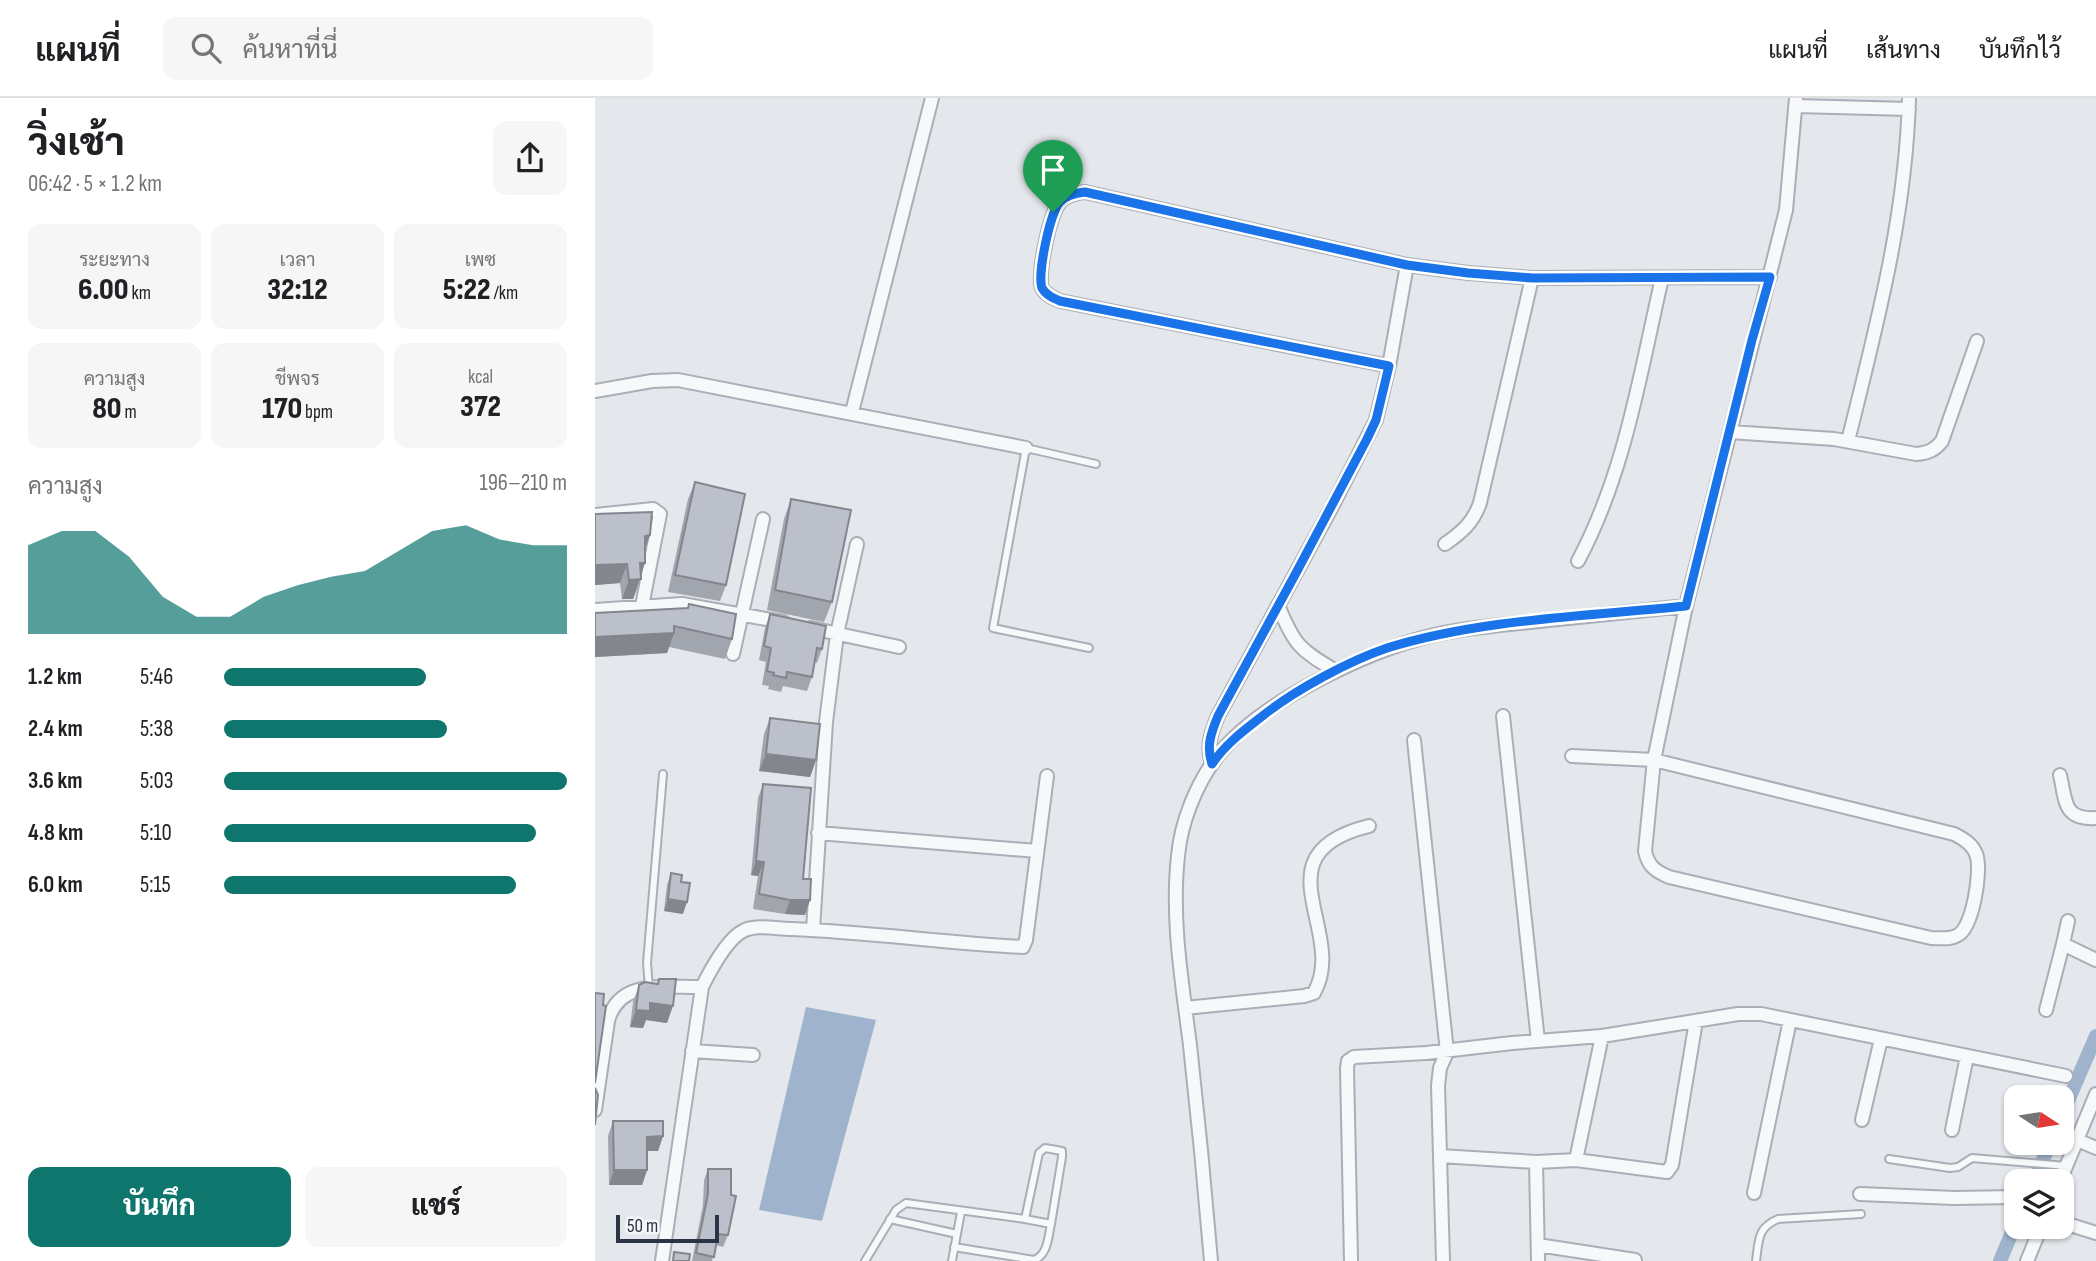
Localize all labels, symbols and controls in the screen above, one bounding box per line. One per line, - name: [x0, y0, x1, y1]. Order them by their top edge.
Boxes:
- search box: [163, 17, 653, 80]
- icon: search: [187, 29, 225, 67]
- text: แผนที่: [35, 31, 121, 71]
- text: ค้นหาที่นี่: [243, 35, 338, 66]
- text: แผนที่: [1768, 36, 1828, 65]
- text: เส้นทาง: [1866, 36, 1941, 65]
- text: บันทึกไว้: [1979, 36, 2061, 65]
- text: วิ่งเช้า: [28, 121, 125, 166]
- button: share: [493, 121, 567, 195]
- pin: [1023, 140, 1083, 212]
- icon: arrive: [1034, 151, 1072, 189]
- text: 06:42 · 5 × 1.2 km: [28, 170, 162, 198]
- text: ระยะทาง: [79, 249, 150, 272]
- text: เวลา: [280, 249, 315, 272]
- text: เพซ: [465, 249, 496, 272]
- text: 6.00: [78, 272, 128, 308]
- text: 32:12: [267, 272, 328, 308]
- text: 5:22: [443, 272, 491, 308]
- text: km: [128, 282, 151, 305]
- text: /km: [491, 282, 518, 305]
- text: kcal: [468, 366, 493, 389]
- text: ความสูง: [84, 368, 145, 391]
- text: ชีพจร: [275, 368, 320, 391]
- text: 372: [460, 389, 501, 425]
- text: 80: [92, 391, 122, 427]
- text: 170: [262, 391, 302, 427]
- text: m: [122, 401, 137, 424]
- text: bpm: [302, 401, 333, 424]
- text: 196–210 m: [480, 469, 567, 497]
- text: ความสูง: [28, 473, 103, 501]
- text: 1.2 km: [28, 663, 82, 691]
- text: 5:46: [140, 663, 173, 691]
- text: 2.4 km: [28, 715, 83, 743]
- text: 5:38: [140, 715, 173, 743]
- text: 3.6 km: [28, 767, 82, 795]
- text: 5:03: [140, 767, 173, 795]
- text: 4.8 km: [28, 819, 83, 847]
- text: 5:10: [140, 819, 172, 847]
- text: 6.0 km: [28, 871, 83, 899]
- text: 5:15: [140, 871, 171, 899]
- north arrow: [2004, 1085, 2074, 1155]
- map controls: [2004, 1085, 2074, 1239]
- button: บันทึก: [28, 1167, 291, 1247]
- button: แชร์: [305, 1167, 567, 1247]
- button: layers: [2004, 1169, 2074, 1239]
- scale bar: [616, 1212, 719, 1244]
- text: 50 m: [627, 1215, 658, 1238]

